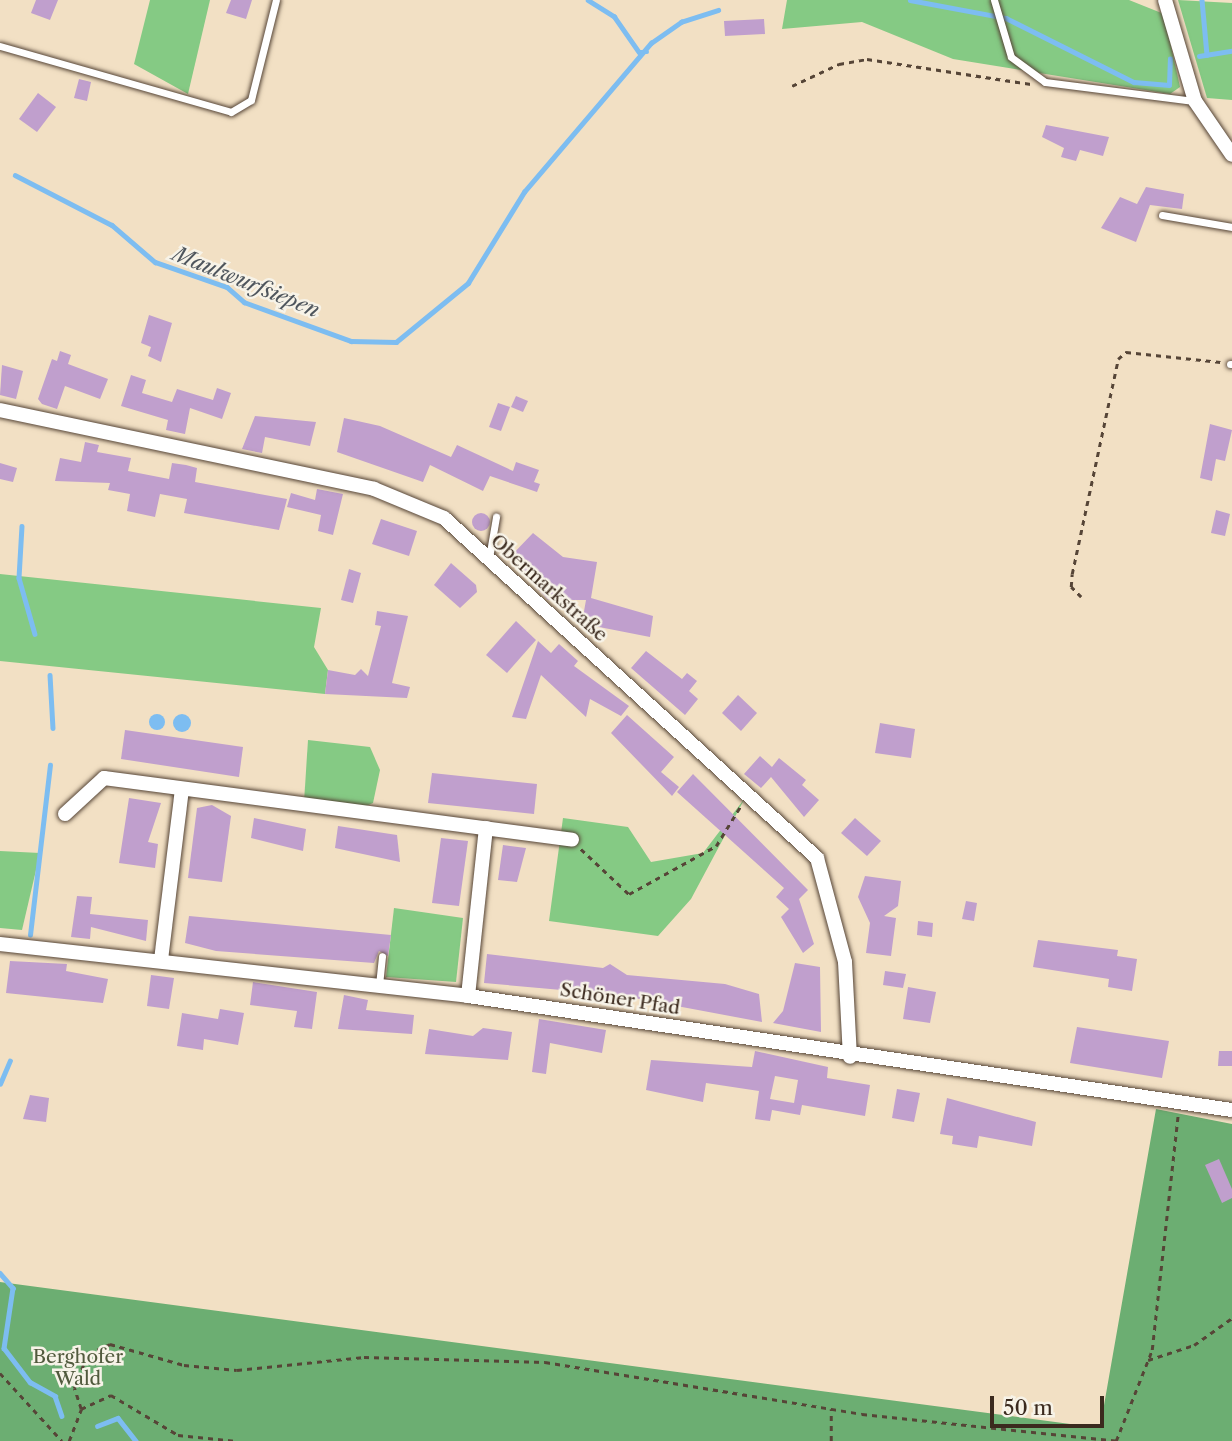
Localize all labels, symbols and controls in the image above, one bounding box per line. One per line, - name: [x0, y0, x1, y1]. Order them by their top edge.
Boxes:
- water label: Maulwurfsiepen: [169, 241, 323, 323]
- street label: Obermarkstraße: [486, 530, 612, 646]
- street label: Schöner Pfad: [558, 978, 682, 1020]
- park label: Berghofer Wald: [33, 1346, 123, 1390]
- scale bar: [994, 1382, 1108, 1426]
- text: 50 m: [1003, 1395, 1053, 1420]

